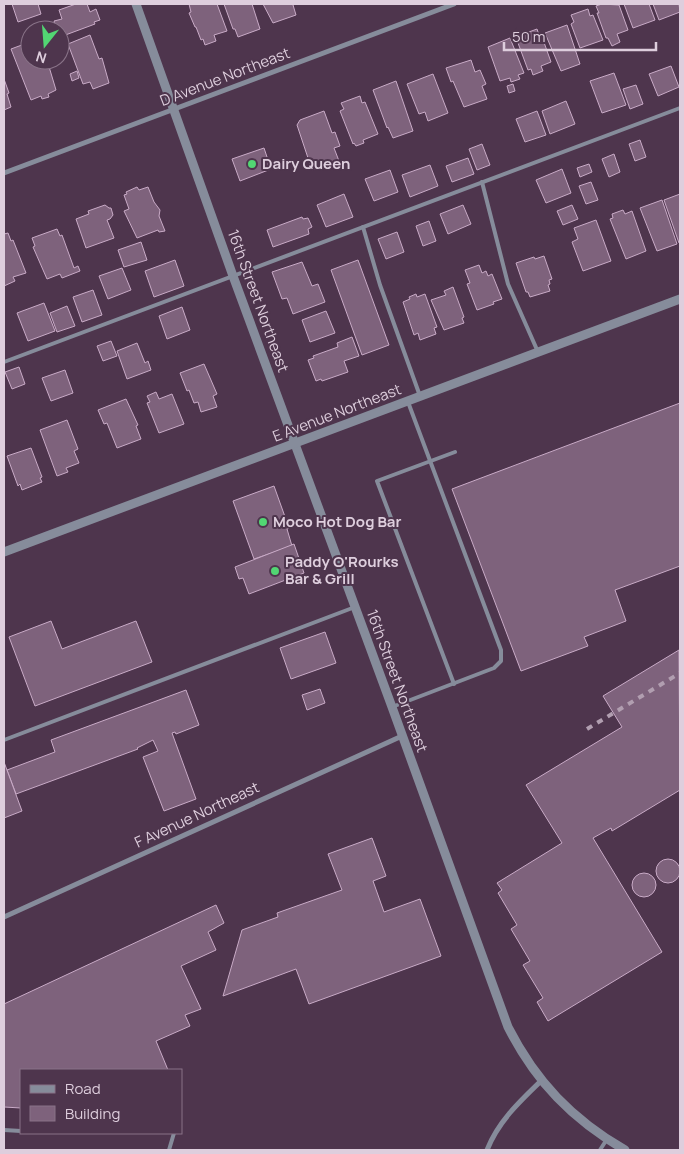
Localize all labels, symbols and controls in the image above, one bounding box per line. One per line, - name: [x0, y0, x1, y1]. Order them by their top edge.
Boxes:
- north arrow: [20, 20, 70, 70]
- scale bar: [504, 20, 656, 52]
- text: 50 m: [512, 26, 546, 47]
- street label: D Avenue Northeast: [157, 42, 293, 111]
- text: N: [33, 47, 49, 68]
- place label: Dairy Queen: [262, 153, 350, 174]
- marker: Dairy Queen: [246, 158, 258, 170]
- street label: 16th Street Northeast: [223, 227, 294, 375]
- street label: E Avenue Northeast: [269, 378, 404, 447]
- place label: Moco Hot Dog Bar: [273, 511, 401, 532]
- marker: Moco Hot Dog Bar: [257, 516, 269, 528]
- place label: Paddy O'Rourks Bar & Grill: [285, 551, 399, 589]
- marker: Paddy O'Rourks Bar & Grill: [269, 565, 281, 577]
- street label: 16th Street Northeast: [362, 607, 433, 755]
- street label: F Avenue Northeast: [131, 776, 262, 853]
- legend: [20, 1069, 182, 1134]
- text: Road: [65, 1078, 101, 1099]
- text: Building: [65, 1103, 120, 1124]

